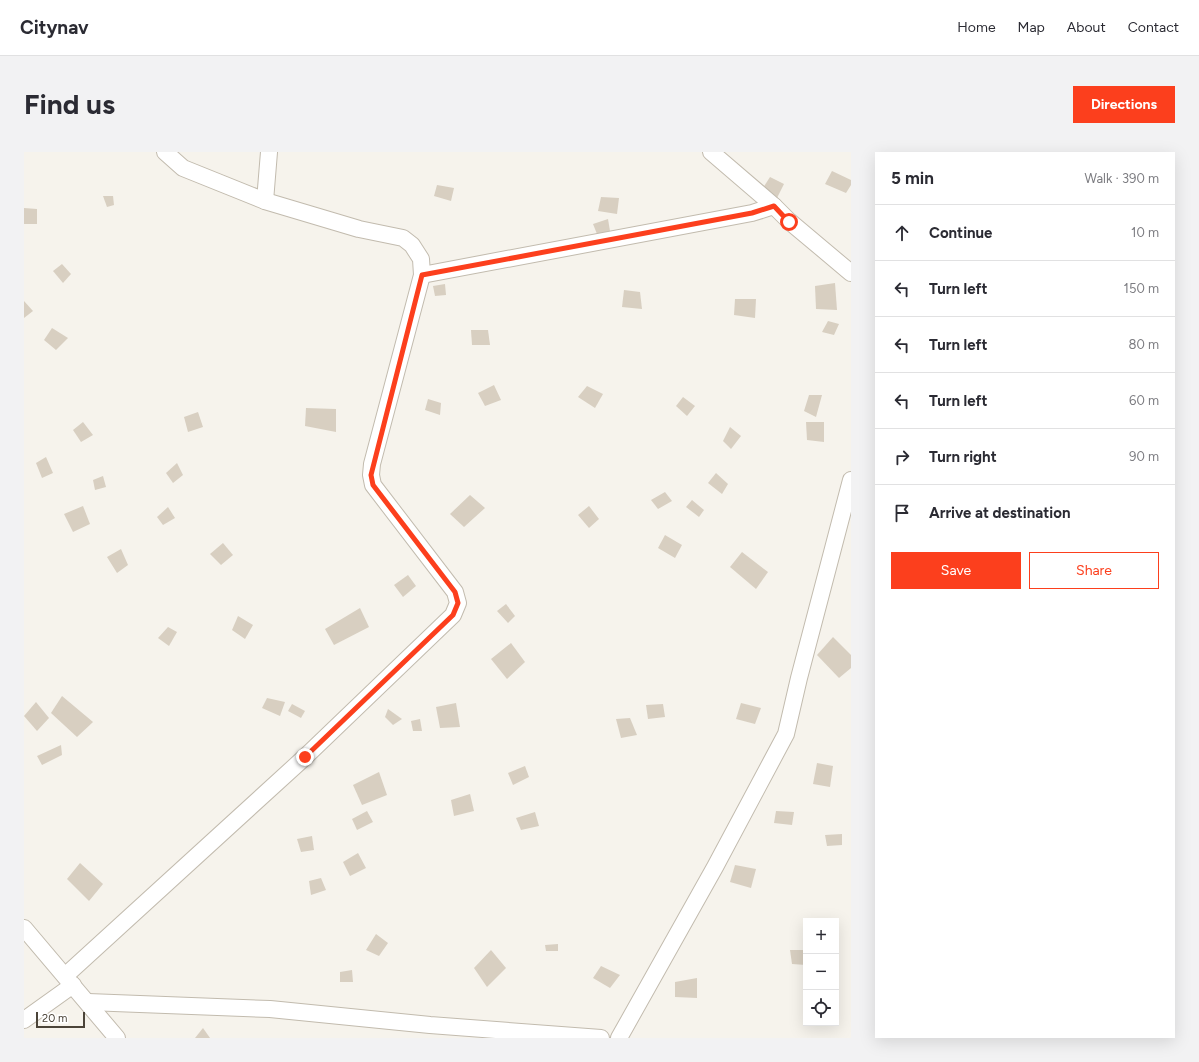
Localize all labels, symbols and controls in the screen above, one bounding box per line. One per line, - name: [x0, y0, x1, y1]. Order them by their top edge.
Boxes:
- text: Citynav: [20, 16, 89, 39]
- text: Home: [957, 19, 996, 36]
- text: Map: [1018, 19, 1045, 36]
- text: About: [1067, 19, 1106, 36]
- text: Contact: [1128, 19, 1179, 36]
- button: Directions: [1073, 86, 1175, 123]
- text: Find us: [24, 87, 115, 121]
- text: 5 min: [891, 168, 934, 188]
- text: Walk · 390 m: [1084, 171, 1159, 186]
- route start: [780, 213, 798, 231]
- icon: ahead: [891, 222, 913, 244]
- text: Continue: [929, 224, 992, 242]
- text: 10 m: [1131, 225, 1159, 240]
- icon: left: [891, 278, 913, 300]
- text: Turn left: [929, 280, 987, 298]
- text: 150 m: [1124, 281, 1159, 296]
- icon: left: [891, 334, 913, 356]
- text: Turn left: [929, 336, 987, 354]
- text: 80 m: [1128, 337, 1159, 352]
- icon: left: [891, 390, 913, 412]
- text: Turn left: [929, 392, 987, 410]
- text: 60 m: [1129, 393, 1159, 408]
- icon: right: [891, 446, 913, 468]
- text: Turn right: [929, 448, 997, 466]
- text: 90 m: [1129, 449, 1159, 464]
- icon: arrive: [891, 502, 913, 524]
- text: Arrive at destination: [929, 504, 1070, 522]
- button: Save: [891, 552, 1021, 589]
- button: Share: [1029, 552, 1159, 589]
- route end: [296, 748, 314, 766]
- map controls: [803, 918, 839, 1026]
- button: +: [803, 918, 839, 954]
- button: −: [803, 954, 839, 990]
- button: locate: [803, 990, 839, 1026]
- scale bar: [36, 1010, 85, 1029]
- text: 20 m: [42, 1012, 67, 1025]

